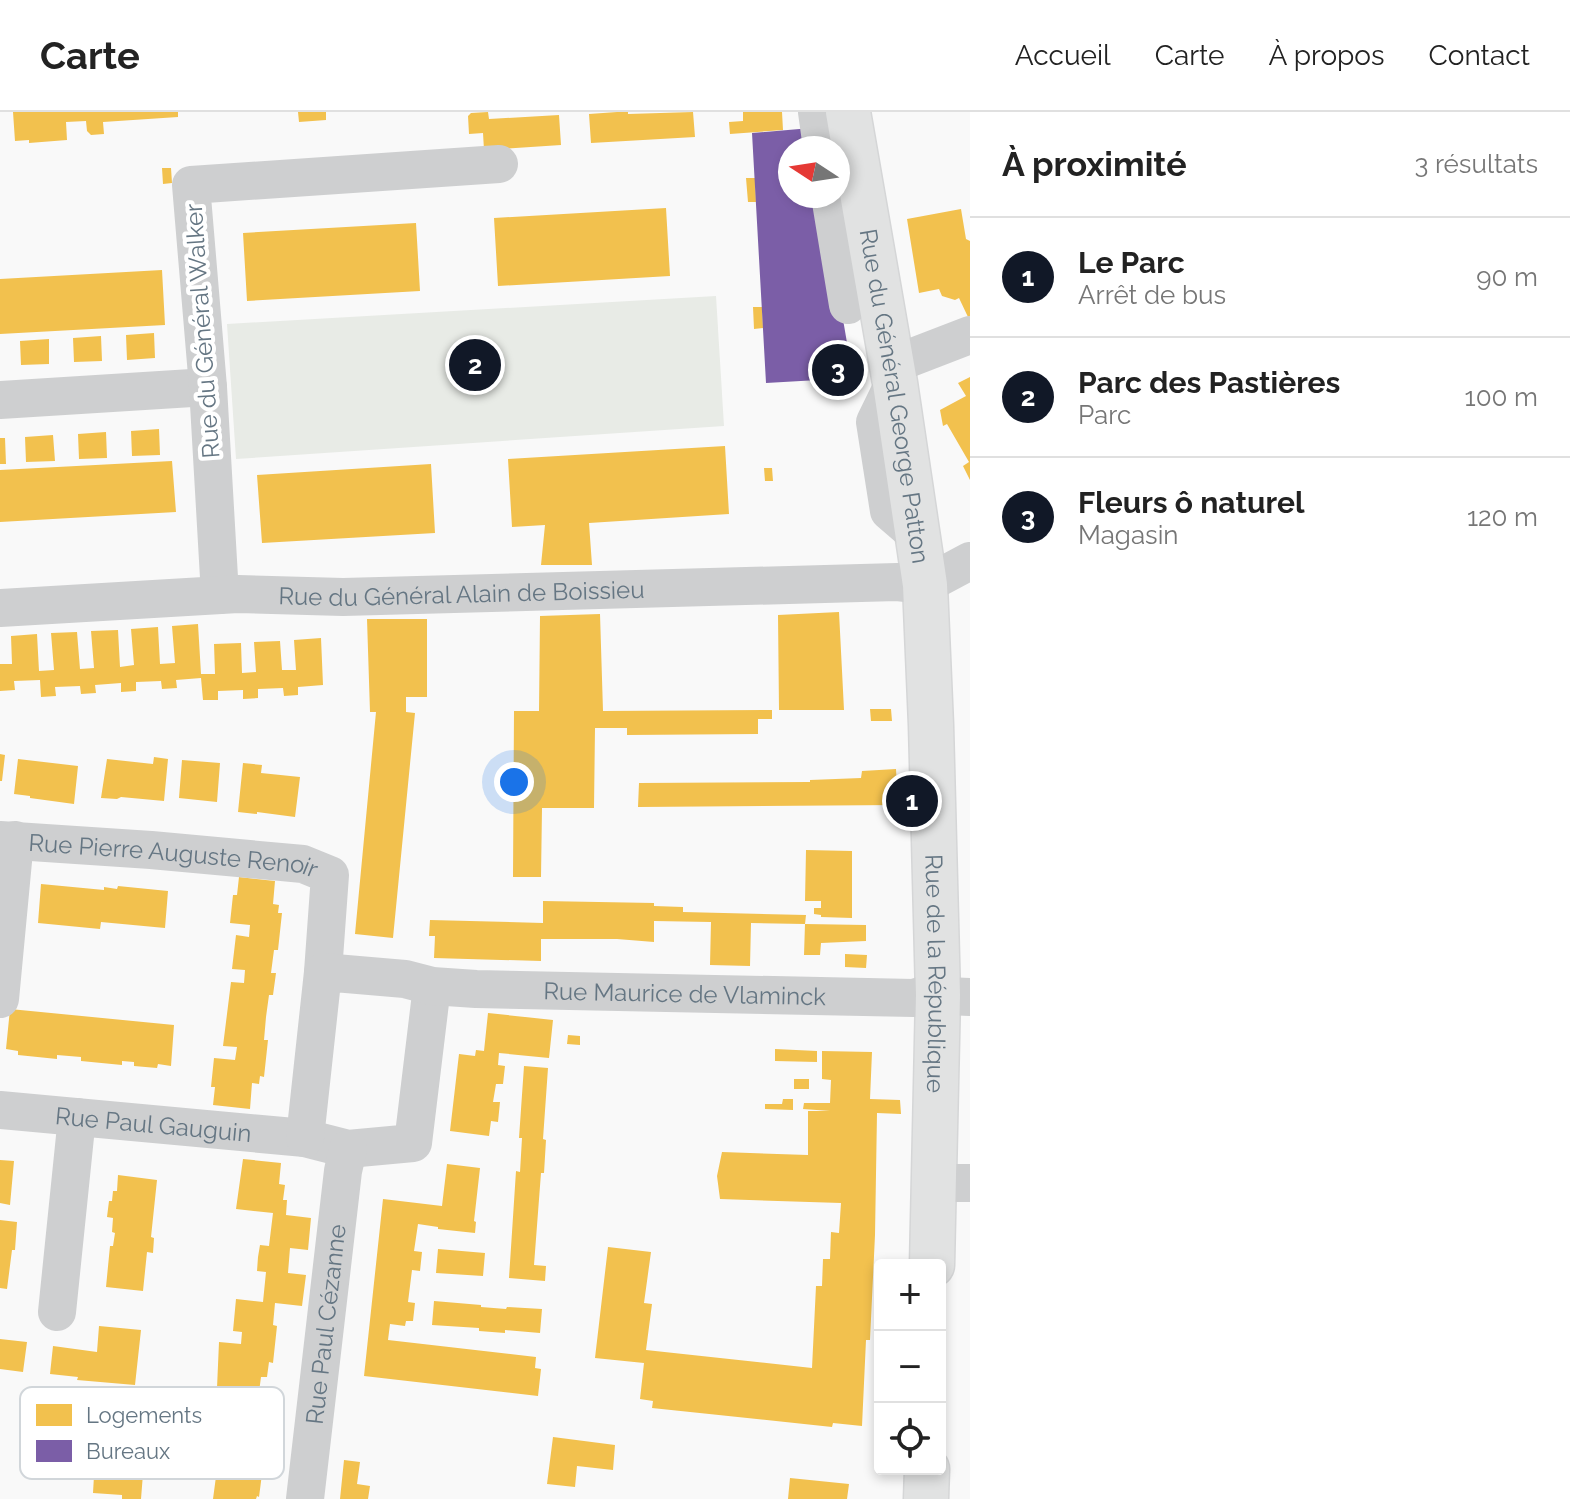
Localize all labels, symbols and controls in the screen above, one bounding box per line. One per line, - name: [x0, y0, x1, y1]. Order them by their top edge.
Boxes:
- text: Carte: [40, 33, 140, 78]
- text: Accueil: [1015, 39, 1111, 72]
- text: Carte: [1155, 39, 1225, 72]
- text: À propos: [1269, 39, 1385, 72]
- text: Contact: [1429, 39, 1530, 72]
- north arrow: [778, 136, 850, 208]
- text: À proximité: [1002, 144, 1187, 184]
- text: 3 résultats: [1414, 149, 1538, 179]
- street label: Rue du Général Walker: [179, 202, 225, 459]
- street label: Rue du Général George Patton: [854, 226, 936, 565]
- text: Le Parc: [1078, 245, 1185, 280]
- text: 1: [1022, 262, 1034, 292]
- text: 90 m: [1476, 262, 1538, 292]
- text: Arrêt de bus: [1078, 280, 1226, 310]
- pin: 2: [449, 335, 501, 395]
- pin: 3: [812, 340, 864, 400]
- text: Parc des Pastières: [1078, 365, 1340, 400]
- text: 2: [1021, 382, 1035, 412]
- text: 100 m: [1465, 382, 1538, 412]
- text: Parc: [1078, 400, 1131, 430]
- text: Fleurs ô naturel: [1078, 485, 1304, 520]
- text: 3: [1021, 502, 1035, 532]
- text: 120 m: [1467, 502, 1538, 532]
- text: Magasin: [1078, 520, 1178, 550]
- street label: Rue du Général Alain de Boissieu: [278, 574, 645, 612]
- your location: [494, 762, 534, 802]
- pin: 1: [886, 771, 938, 831]
- street label: Rue Pierre Auguste Renoir: [28, 827, 323, 883]
- street label: Rue de la République: [920, 854, 953, 1093]
- street label: Rue Maurice de Vlaminck: [543, 976, 827, 1011]
- street label: Rue Paul Gauguin: [54, 1101, 253, 1148]
- street label: Rue Paul Cézanne: [299, 1222, 351, 1426]
- map controls: [874, 1259, 946, 1475]
- button: +: [874, 1259, 946, 1331]
- button: −: [874, 1331, 946, 1403]
- legend: [20, 1387, 284, 1479]
- text: Logements: [86, 1402, 202, 1428]
- button: locate: [874, 1403, 946, 1475]
- text: Bureaux: [86, 1438, 170, 1464]

